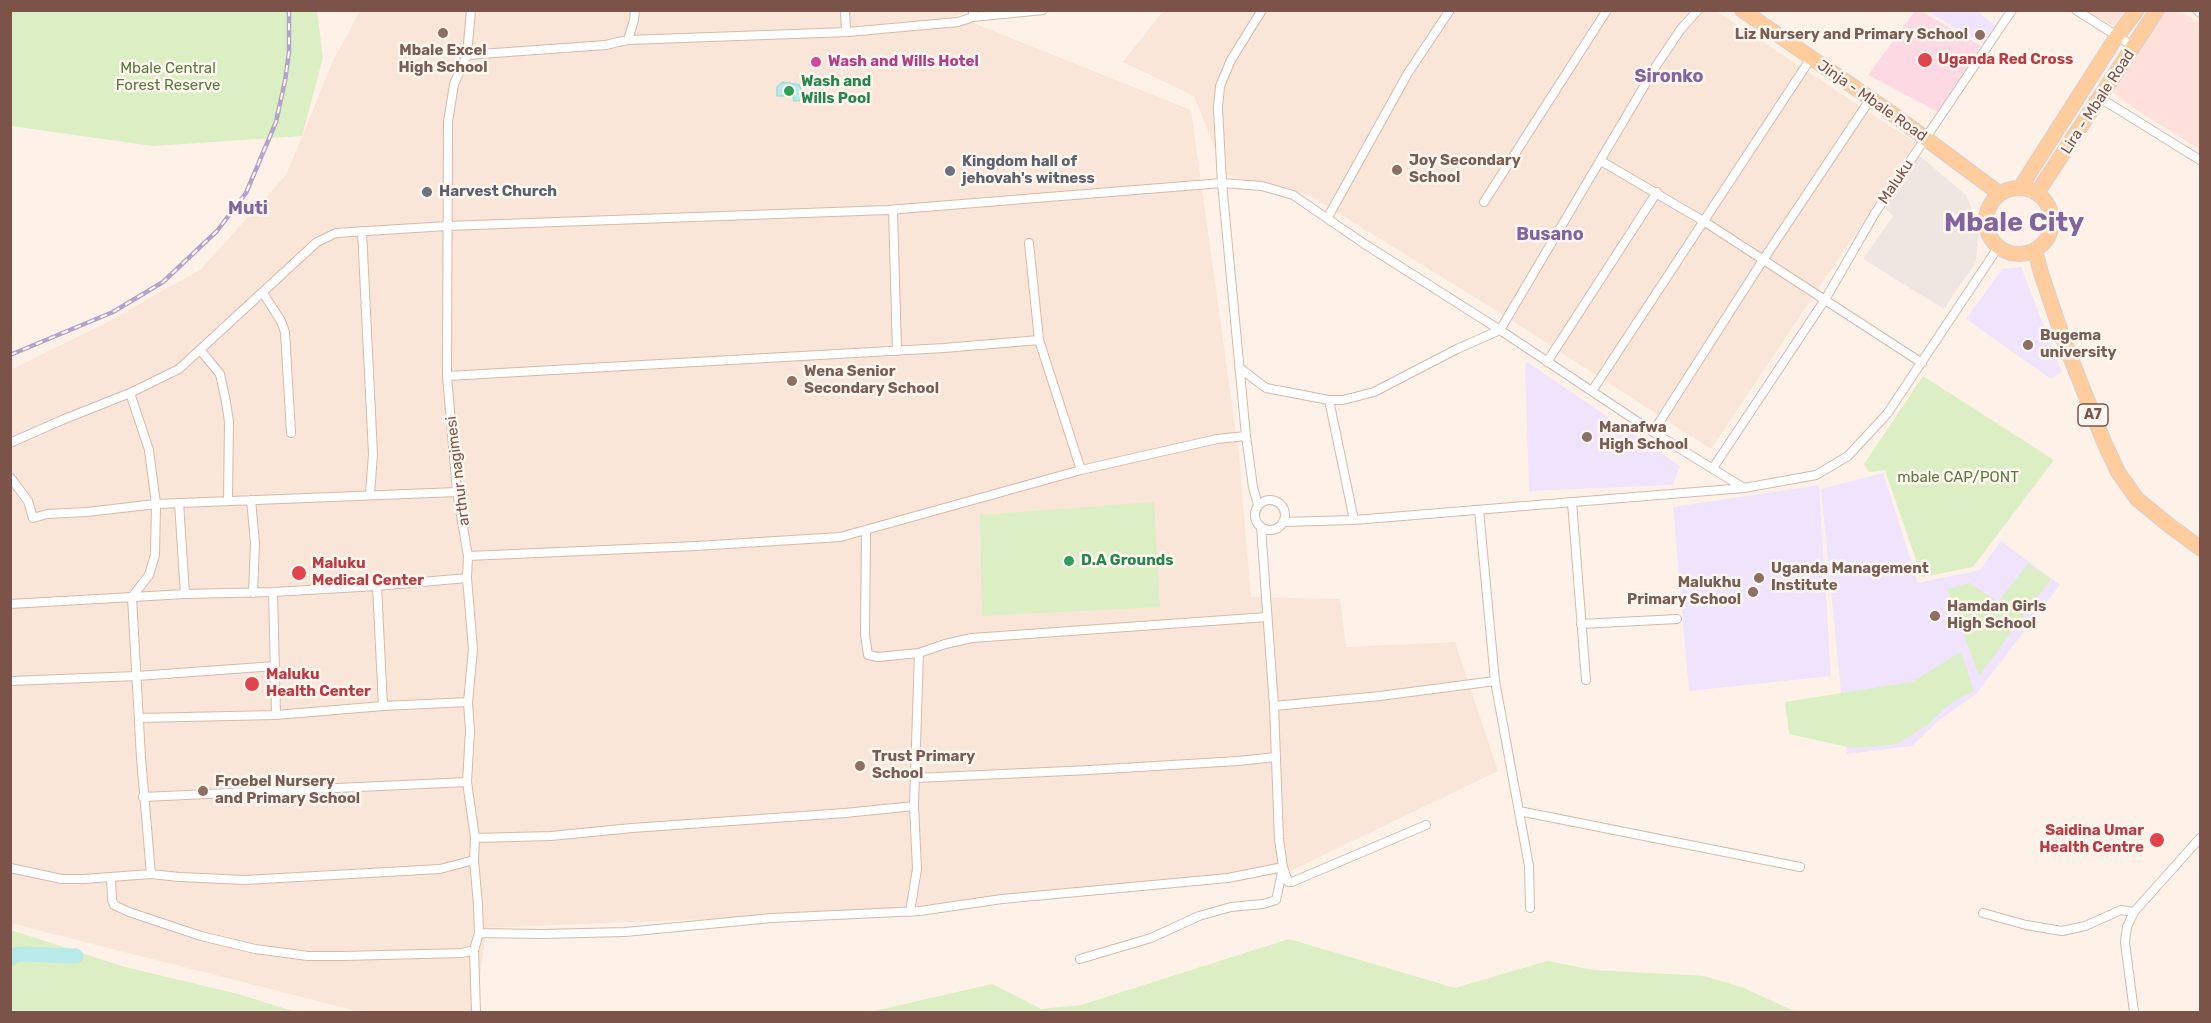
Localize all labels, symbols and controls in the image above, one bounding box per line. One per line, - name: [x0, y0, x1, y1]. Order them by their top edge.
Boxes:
- marker: Mbale Excel High School: [436, 26, 450, 40]
- place label: Liz Nursery and Primary School: [1735, 26, 1968, 44]
- marker: Liz Nursery and Primary School: [1973, 28, 1987, 42]
- place label: Mbale Excel High School: [398, 42, 488, 77]
- street label: Lira - Mbale Road: [2058, 46, 2138, 158]
- marker: Uganda Red Cross: [1916, 51, 1934, 69]
- place label: Uganda Red Cross: [1938, 51, 2073, 69]
- place label: Wash and Wills Hotel: [828, 53, 979, 71]
- marker: Wash and Wills Hotel: [809, 55, 823, 69]
- street label: Jinja - Mbale Road: [1814, 57, 1930, 145]
- park label: Mbale Central Forest Reserve: [116, 60, 220, 95]
- district label: Sironko: [1635, 66, 1703, 88]
- place label: Wash and Wills Pool: [801, 73, 871, 108]
- marker: Wash and Wills Pool: [782, 84, 796, 98]
- place label: Joy Secondary School: [1409, 152, 1521, 187]
- place label: Kingdom hall of jehovah's witness: [962, 153, 1095, 188]
- street label: Maluku: [1875, 156, 1917, 208]
- marker: Joy Secondary School: [1390, 163, 1404, 177]
- marker: Kingdom hall of jehovah's witness: [943, 164, 957, 178]
- place label: Harvest Church: [439, 183, 557, 201]
- marker: Harvest Church: [420, 185, 434, 199]
- district label: Muti: [228, 198, 268, 220]
- district label: Mbale City: [1944, 207, 2084, 239]
- district label: Busano: [1516, 224, 1584, 246]
- place label: Bugema university: [2040, 327, 2116, 362]
- marker: Bugema university: [2021, 338, 2035, 352]
- place label: Wena Senior Secondary School: [804, 363, 939, 398]
- marker: Wena Senior Secondary School: [785, 374, 799, 388]
- road number: A7: [2078, 404, 2108, 426]
- street label: arthur nagimesi: [442, 415, 474, 527]
- place label: Manafwa High School: [1599, 419, 1688, 454]
- marker: Manafwa High School: [1580, 430, 1594, 444]
- park label: mbale CAP/PONT: [1897, 469, 2019, 487]
- place label: D.A Grounds: [1081, 552, 1174, 570]
- marker: D.A Grounds: [1062, 554, 1076, 568]
- place label: Maluku Medical Center: [312, 555, 424, 590]
- place label: Uganda Management Institute: [1771, 560, 1929, 595]
- marker: Maluku Medical Center: [290, 564, 308, 582]
- marker: Uganda Management Institute: [1752, 571, 1766, 585]
- place label: Malukhu Primary School: [1627, 574, 1741, 609]
- marker: Malukhu Primary School: [1746, 585, 1760, 599]
- place label: Hamdan Girls High School: [1947, 598, 2046, 633]
- marker: Hamdan Girls High School: [1928, 609, 1942, 623]
- place label: Maluku Health Center: [266, 666, 371, 701]
- marker: Maluku Health Center: [243, 675, 261, 693]
- place label: Trust Primary School: [872, 748, 975, 783]
- marker: Trust Primary School: [853, 759, 867, 773]
- place label: Froebel Nursery and Primary School: [215, 773, 360, 808]
- marker: Froebel Nursery and Primary School: [196, 784, 210, 798]
- place label: Saidina Umar Health Centre: [2039, 822, 2144, 857]
- marker: Saidina Umar Health Centre: [2148, 831, 2166, 849]

